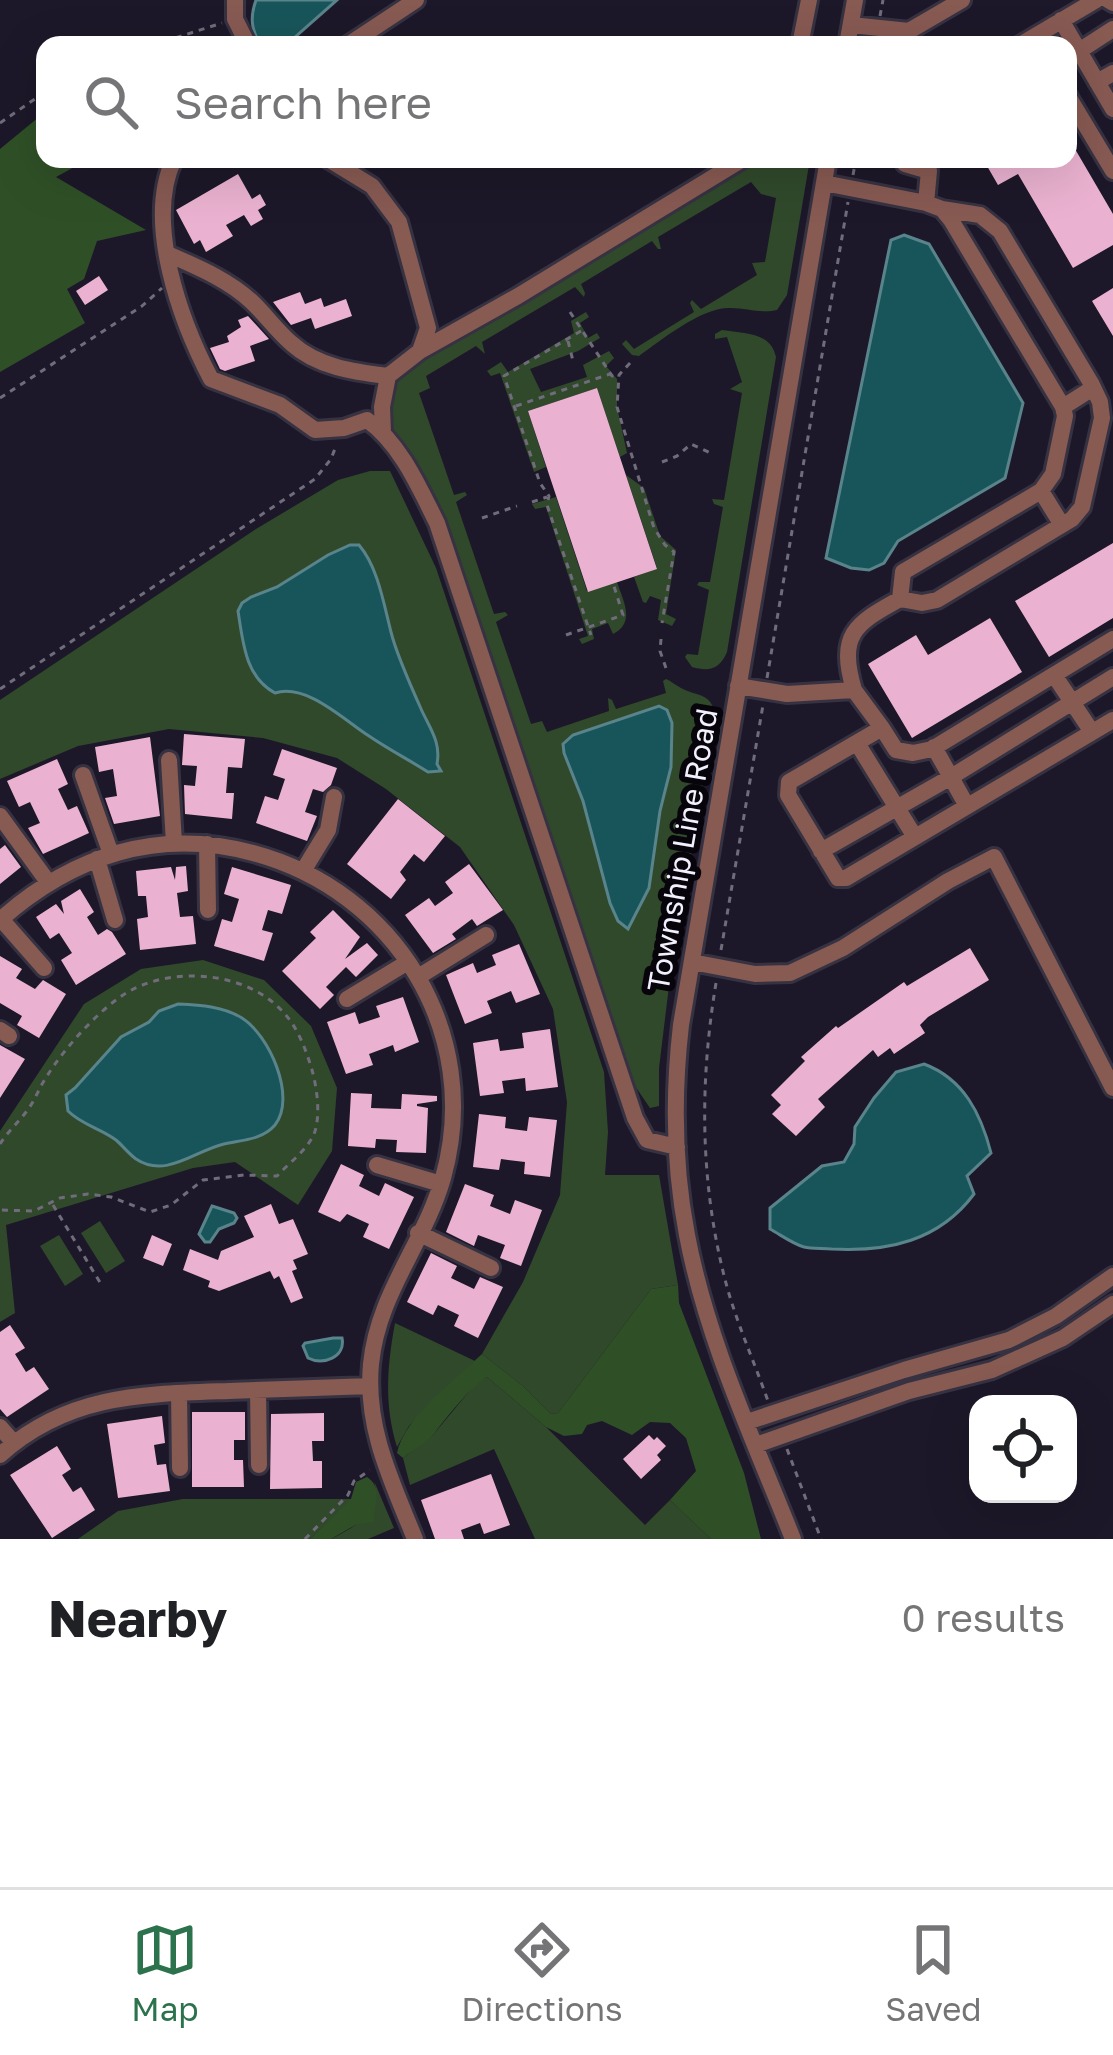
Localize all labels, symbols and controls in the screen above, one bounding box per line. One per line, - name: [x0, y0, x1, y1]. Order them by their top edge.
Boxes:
- search box: [36, 36, 1077, 168]
- icon: search: [78, 69, 144, 135]
- text: Search here: [174, 75, 432, 129]
- street label: Township Line Road: [639, 706, 725, 994]
- map controls: [969, 1395, 1077, 1503]
- button: locate: [969, 1395, 1077, 1503]
- text: Nearby: [48, 1587, 227, 1648]
- text: 0 results: [901, 1594, 1065, 1641]
- tab: Map: [131, 1917, 199, 2028]
- tab: Directions: [461, 1917, 623, 2028]
- tab: Saved: [885, 1917, 982, 2028]

